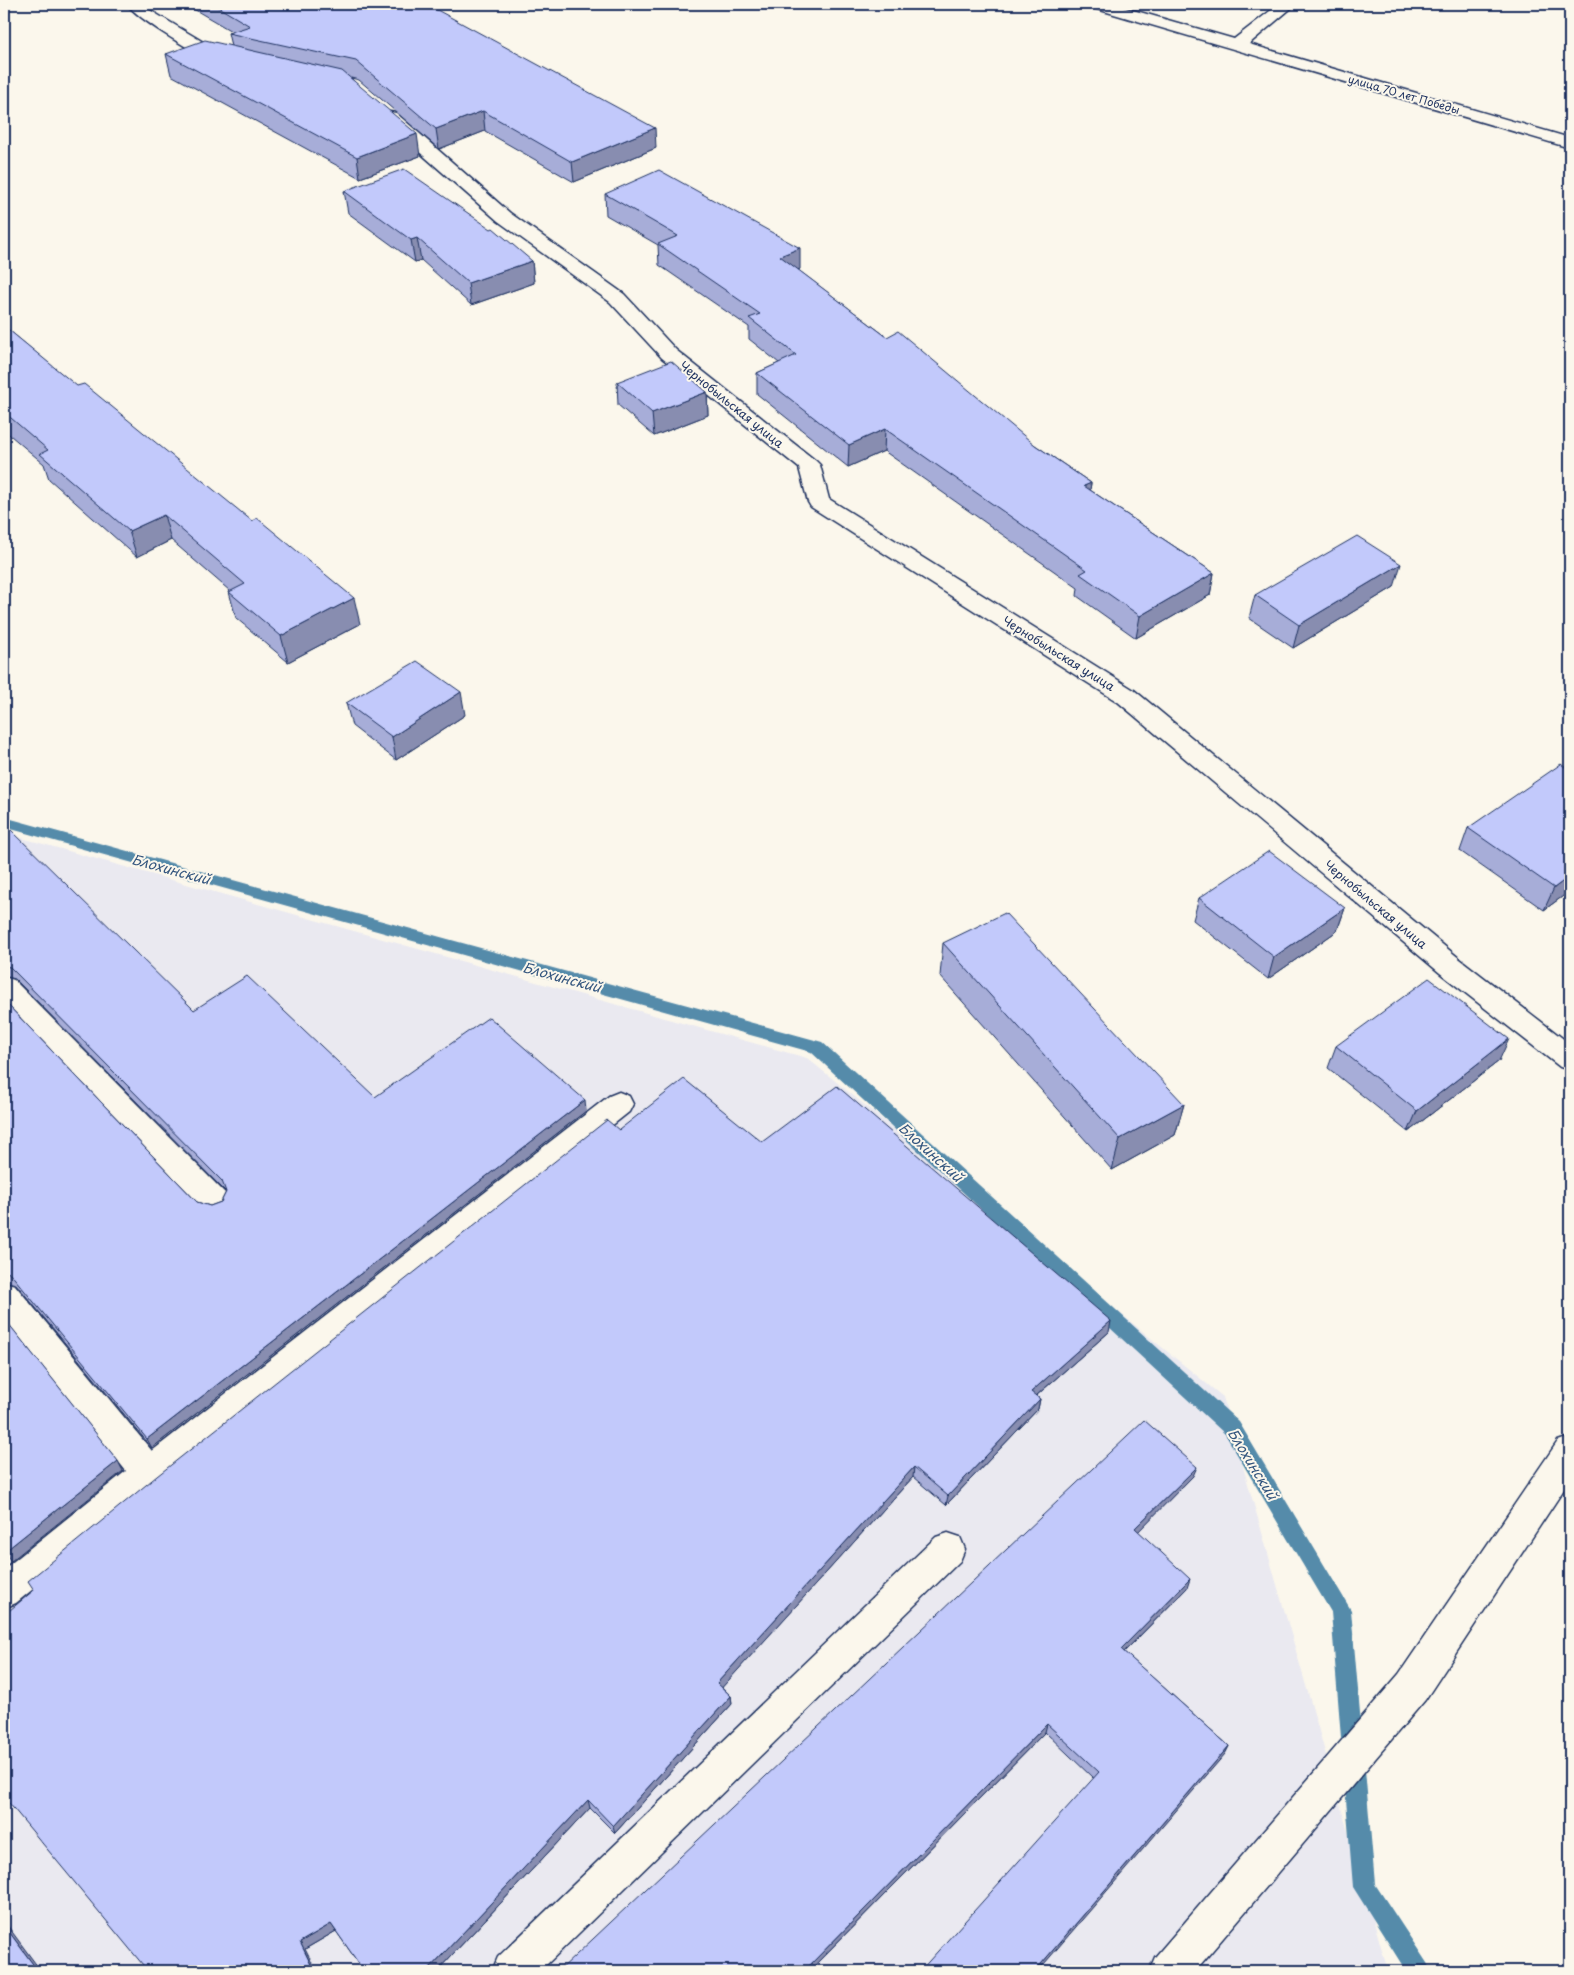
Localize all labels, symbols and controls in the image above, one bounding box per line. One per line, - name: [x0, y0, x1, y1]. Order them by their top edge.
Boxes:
- street label: улица 70 лет Победы: [1346, 70, 1462, 118]
- street label: Чернобыльская улица: [676, 356, 788, 452]
- street label: Чернобыльская улица: [999, 611, 1119, 695]
- water label: Блохинский: [130, 849, 214, 890]
- street label: Чернобыльская улица: [1321, 856, 1432, 953]
- water label: Блохинский: [521, 957, 605, 998]
- water label: Блохинский: [894, 1117, 969, 1188]
- water label: Блохинский: [1223, 1425, 1284, 1505]

